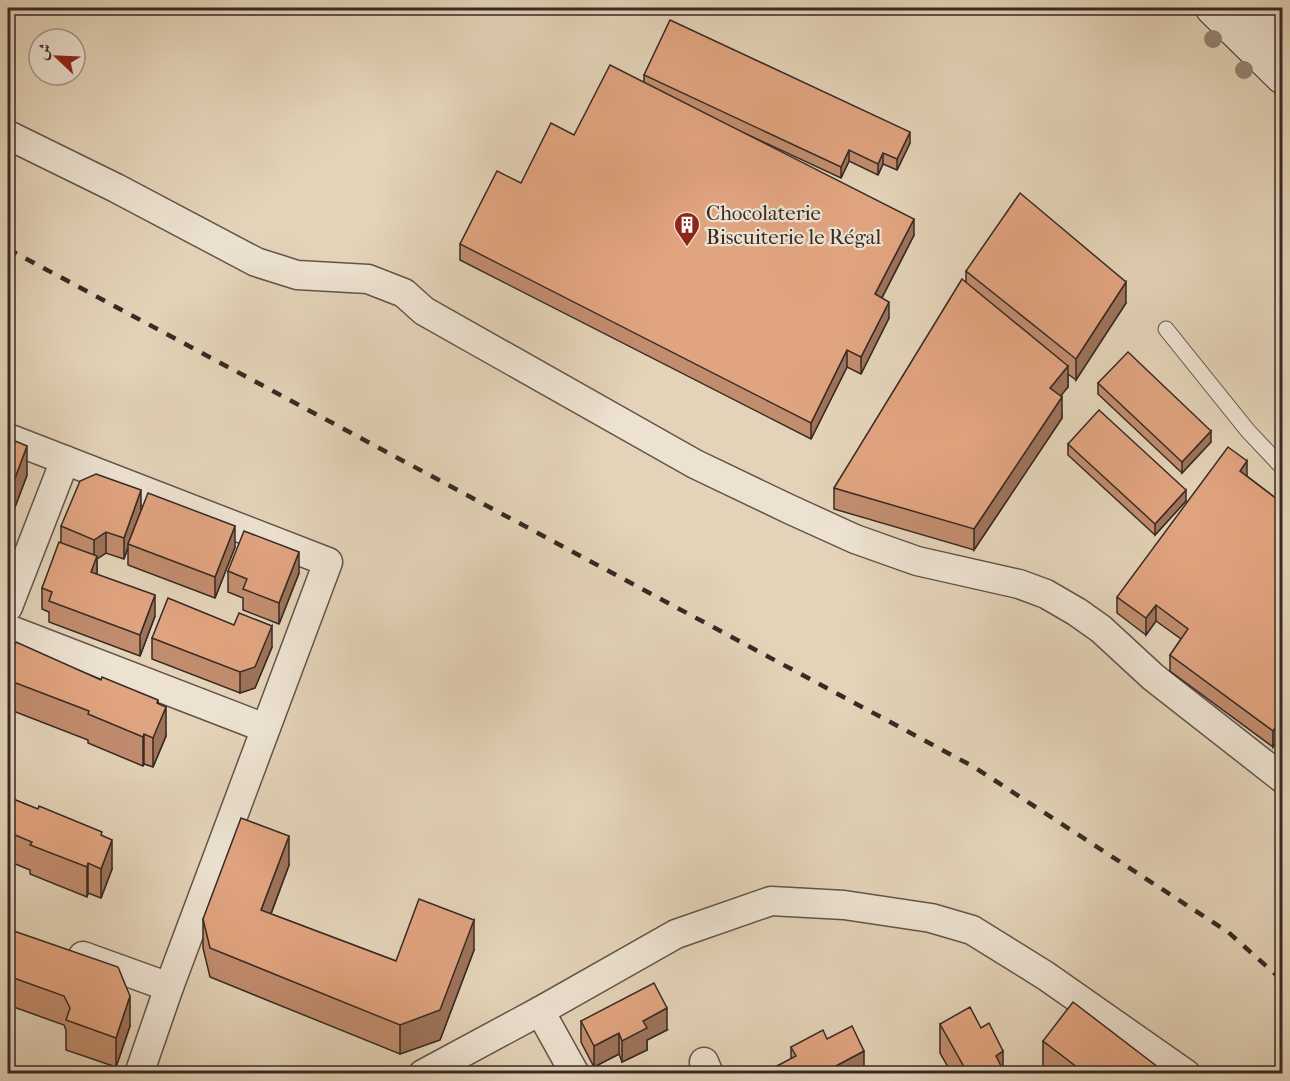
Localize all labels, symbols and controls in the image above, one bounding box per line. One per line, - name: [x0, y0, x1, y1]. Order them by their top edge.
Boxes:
- north arrow: [27, 27, 87, 87]
- text: ش: [32, 40, 55, 62]
- place label: Chocolaterie Biscuiterie le Régal: [706, 201, 881, 249]
- building icon: Chocolaterie Biscuiterie le Régal: [672, 210, 702, 248]

